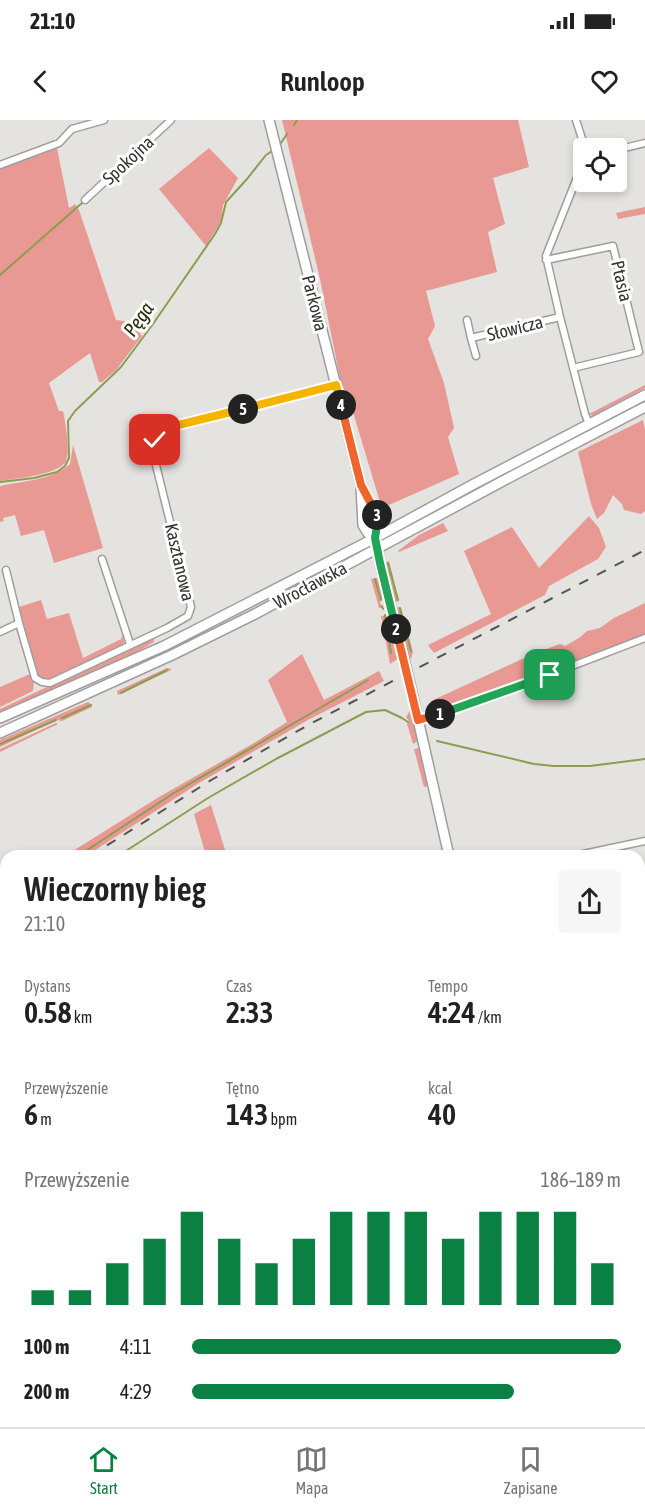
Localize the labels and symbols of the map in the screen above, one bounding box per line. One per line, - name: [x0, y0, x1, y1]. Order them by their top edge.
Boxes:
- street label: Spokojna: [98, 131, 158, 189]
- street label: Ptasia: [607, 259, 637, 303]
- street label: Parkowa: [298, 273, 332, 333]
- water label: Pęga: [118, 297, 158, 341]
- street label: Słowicza: [485, 311, 545, 345]
- pin: 4: [326, 390, 356, 420]
- pin: 5: [228, 394, 258, 424]
- pin: [129, 414, 180, 465]
- pin: 3: [362, 500, 392, 530]
- street label: Kasztanowa: [161, 521, 199, 603]
- street label: Wrocławska: [270, 557, 350, 613]
- pin: 2: [381, 614, 411, 644]
- pin: [524, 649, 575, 700]
- pin: 1: [425, 699, 455, 729]

